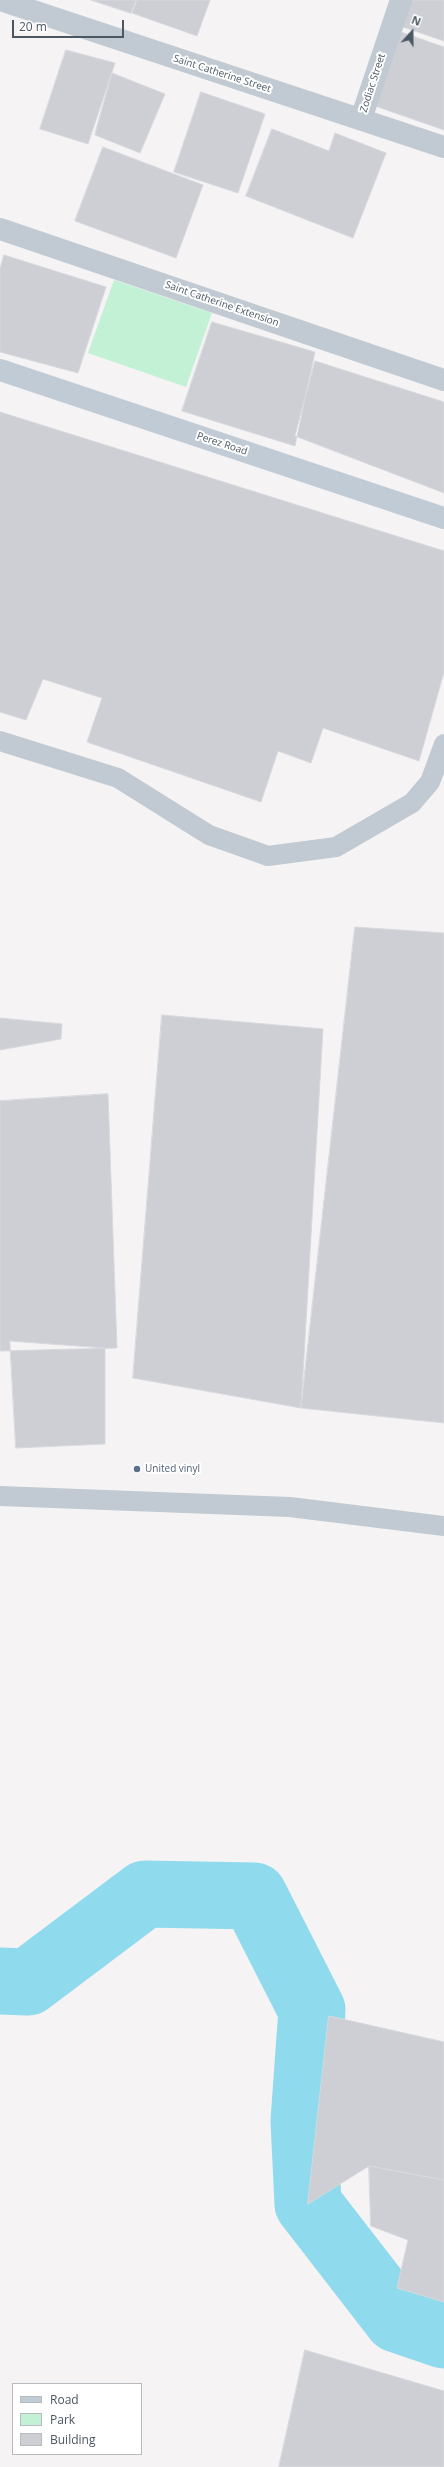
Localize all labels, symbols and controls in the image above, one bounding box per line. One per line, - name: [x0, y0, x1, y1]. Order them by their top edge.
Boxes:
- scale bar: [14, 12, 126, 38]
- north arrow: [392, 12, 432, 52]
- text: N: [410, 12, 423, 29]
- text: 20 m: [19, 18, 47, 35]
- street label: Zodiac Street: [358, 52, 388, 114]
- street label: Saint Catherine Street: [172, 53, 272, 95]
- street label: Saint Catherine Extension: [164, 279, 280, 329]
- street label: Perez Road: [195, 430, 249, 458]
- place label: United vinyl: [145, 1463, 200, 1475]
- marker: United vinyl: [132, 1464, 142, 1474]
- legend: [12, 2383, 142, 2455]
- text: Road: [50, 2391, 79, 2408]
- text: Park: [50, 2411, 75, 2428]
- text: Building: [50, 2431, 95, 2448]

